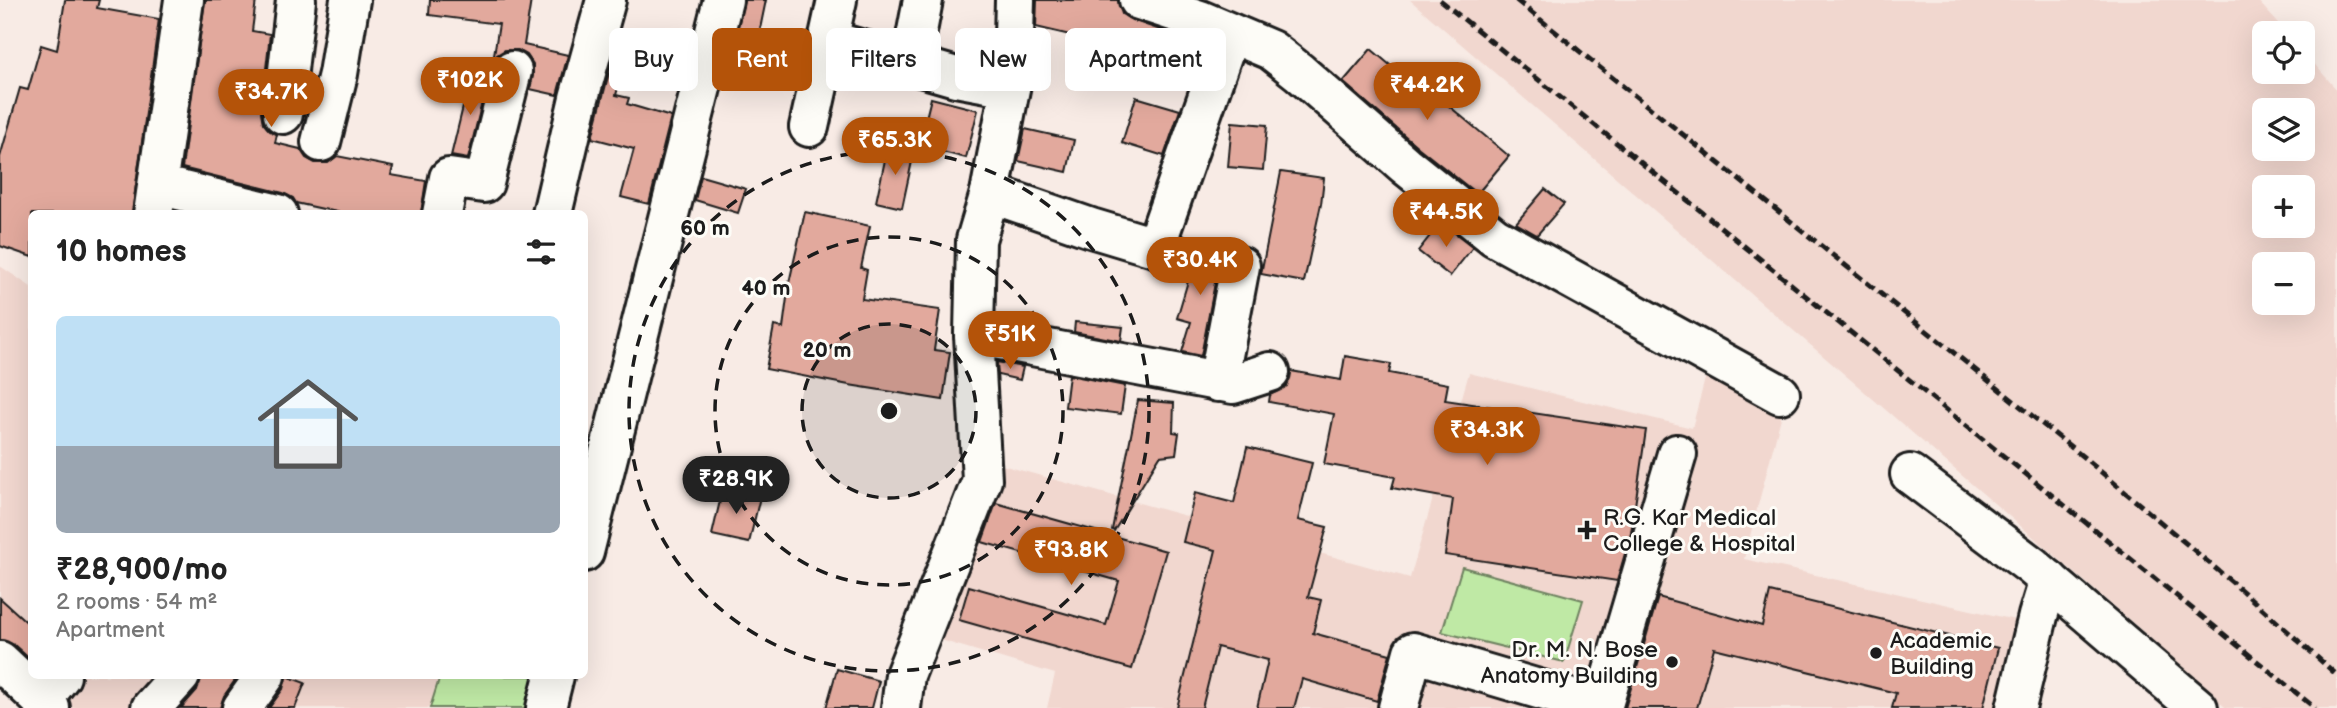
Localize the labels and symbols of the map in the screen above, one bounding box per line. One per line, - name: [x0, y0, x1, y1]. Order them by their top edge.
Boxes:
- pin: ₹102K: [421, 58, 519, 117]
- pin: ₹44.2K: [1370, 62, 1484, 122]
- pin: ₹34.7K: [214, 69, 328, 129]
- pin: ₹65.3K: [838, 118, 952, 177]
- pin: ₹44.5K: [1389, 190, 1503, 249]
- text: 60 m: [680, 216, 730, 241]
- pin: ₹30.4K: [1143, 238, 1257, 297]
- text: 40 m: [741, 276, 791, 301]
- pin: ₹51K: [969, 312, 1051, 371]
- text: 20 m: [803, 338, 851, 363]
- centre of rings: [877, 399, 901, 423]
- pin: ₹34.3K: [1430, 407, 1544, 467]
- pin: ₹28.9K: [679, 456, 793, 516]
- place label: R.G. Kar Medical College & Hospital: [1603, 504, 1795, 558]
- marker: R.G. Kar Medical College & Hospital: [1577, 520, 1597, 540]
- pin: ₹93.8K: [1014, 528, 1128, 587]
- place label: Academic Building: [1890, 627, 1992, 681]
- place label: Dr. M. N. Bose Anatomy Building: [1481, 636, 1658, 690]
- marker: Academic Building: [1868, 645, 1884, 661]
- marker: Dr. M. N. Bose Anatomy Building: [1664, 654, 1680, 670]

